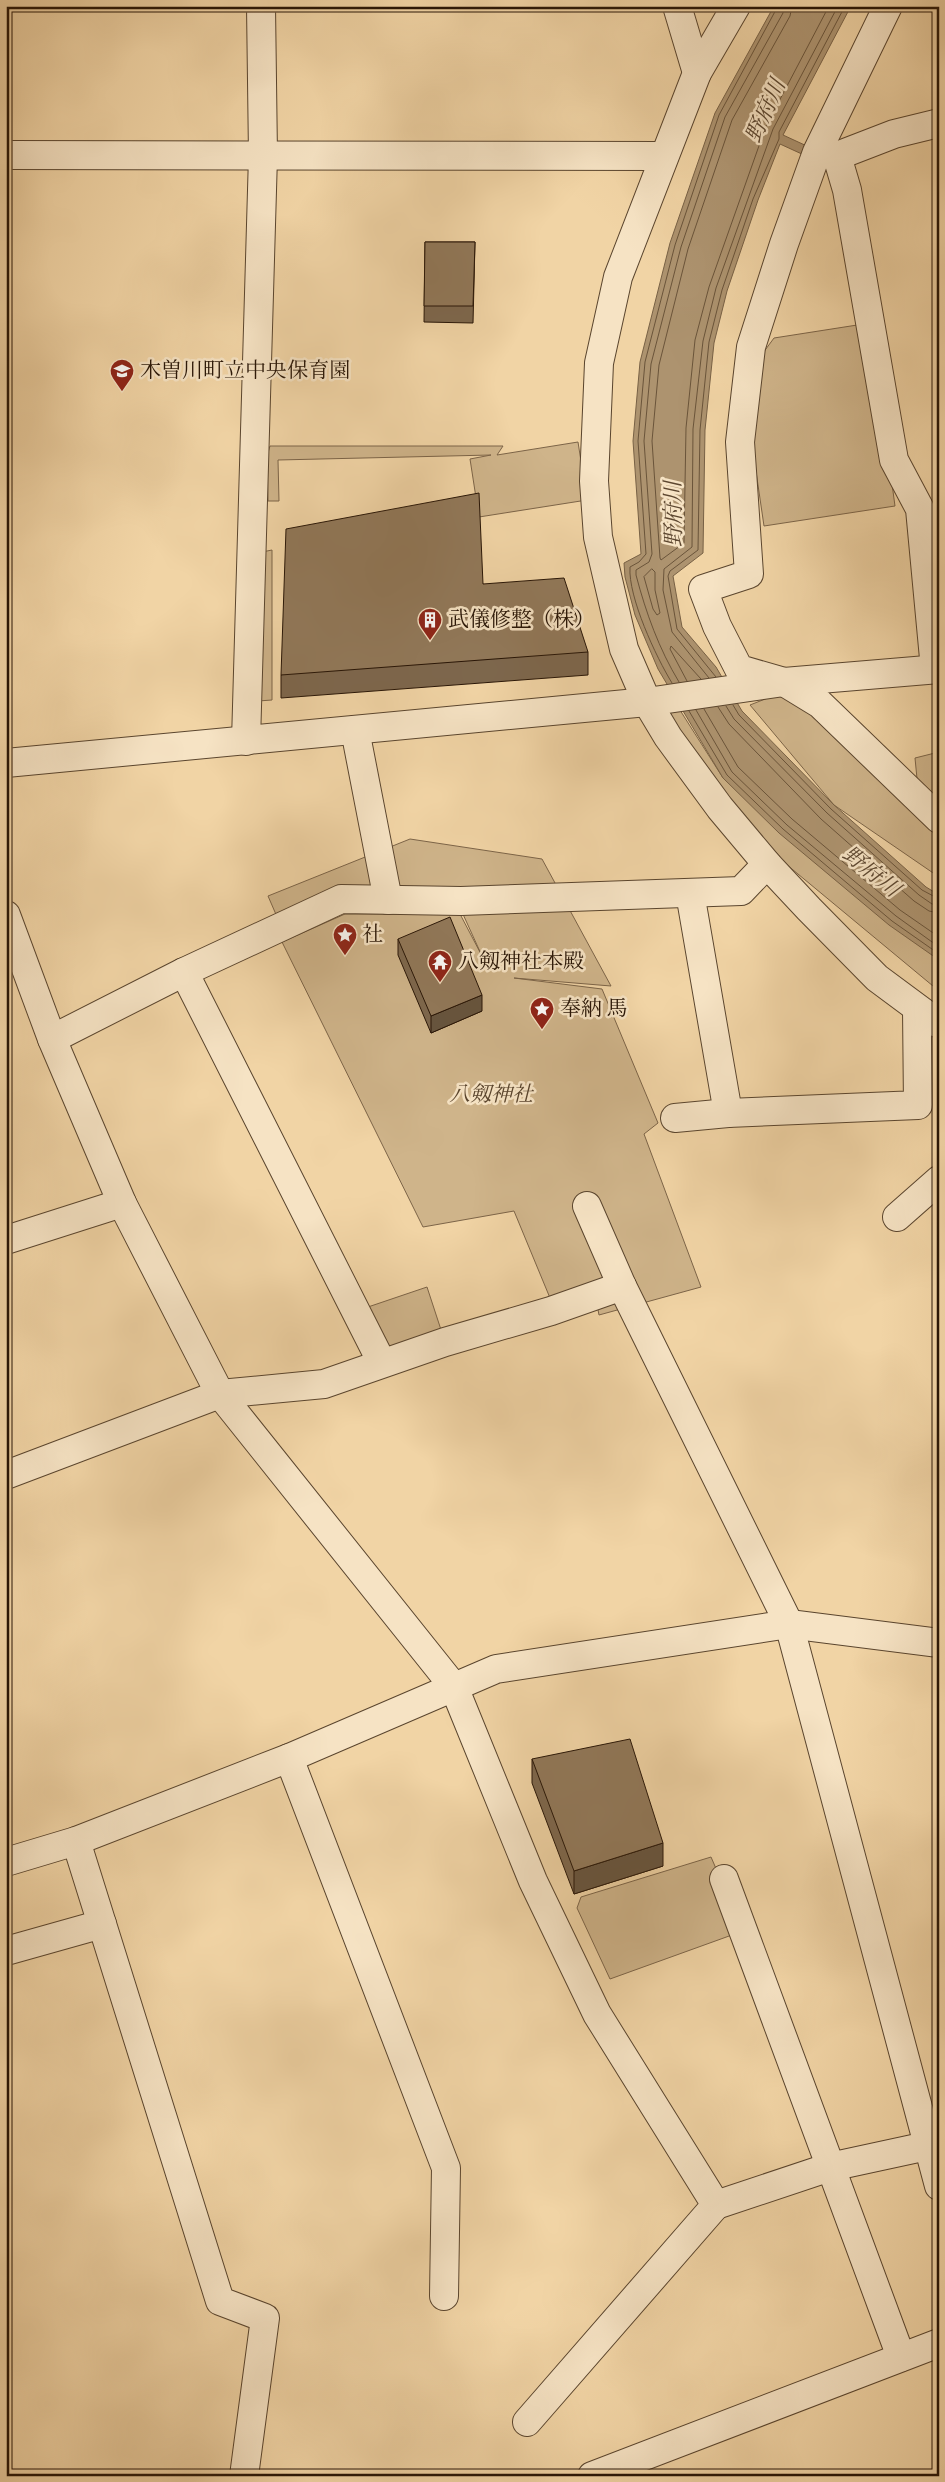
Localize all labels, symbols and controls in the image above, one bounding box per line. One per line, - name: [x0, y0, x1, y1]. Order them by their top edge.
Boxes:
- water label: 野府川: [740, 74, 793, 147]
- school or university icon: 木曽川町立中央保育園: [109, 358, 135, 392]
- place label: 木曽川町立中央保育園: [140, 358, 350, 384]
- water label: 野府川: [660, 479, 688, 547]
- building icon: 武儀修整（株）: [417, 607, 443, 641]
- place label: 武儀修整（株）: [448, 607, 595, 633]
- water label: 野府川: [837, 841, 907, 905]
- place icon: 社: [332, 922, 358, 956]
- place label: 社: [362, 922, 383, 948]
- temple icon: 八剱神社本殿: [427, 949, 453, 983]
- place label: 八剱神社本殿: [458, 949, 584, 975]
- place icon: 奉納 馬: [529, 996, 555, 1030]
- place label: 奉納 馬: [560, 996, 628, 1022]
- park label: 八剱神社: [449, 1082, 535, 1108]

